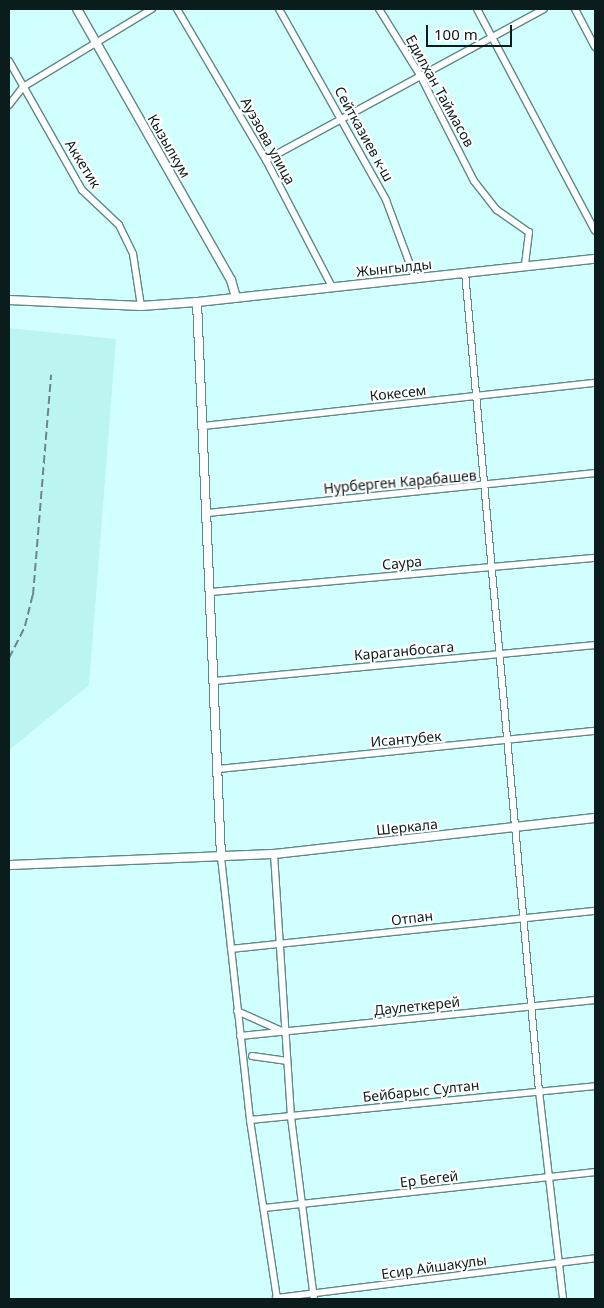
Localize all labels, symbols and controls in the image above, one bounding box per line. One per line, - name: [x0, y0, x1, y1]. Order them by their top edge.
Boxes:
- scale bar: [429, 15, 515, 47]
- text: 100 m: [434, 24, 478, 44]
- street label: Едилхан Таймасов: [402, 32, 478, 150]
- street label: Сейтказиев к-ш: [331, 84, 397, 184]
- street label: Ауэзова улица: [237, 95, 299, 187]
- street label: Кызылкум: [144, 111, 194, 181]
- street label: Аккетик: [62, 137, 104, 191]
- street label: Жынгылды: [355, 256, 433, 280]
- street label: Кокесем: [369, 382, 427, 404]
- street label: Нурберген Карабашев: [323, 467, 477, 497]
- street label: Саура: [381, 553, 423, 573]
- street label: Караганбосага: [353, 638, 455, 664]
- street label: Исантубек: [370, 728, 442, 750]
- street label: Шеркала: [375, 815, 439, 839]
- street label: Отпан: [390, 907, 434, 929]
- street label: Даулеткерей: [373, 993, 461, 1019]
- street label: Бейбарыс Султан: [362, 1077, 480, 1105]
- street label: Ер Бегей: [399, 1167, 459, 1191]
- street label: Есир Айшакулы: [380, 1251, 488, 1283]

